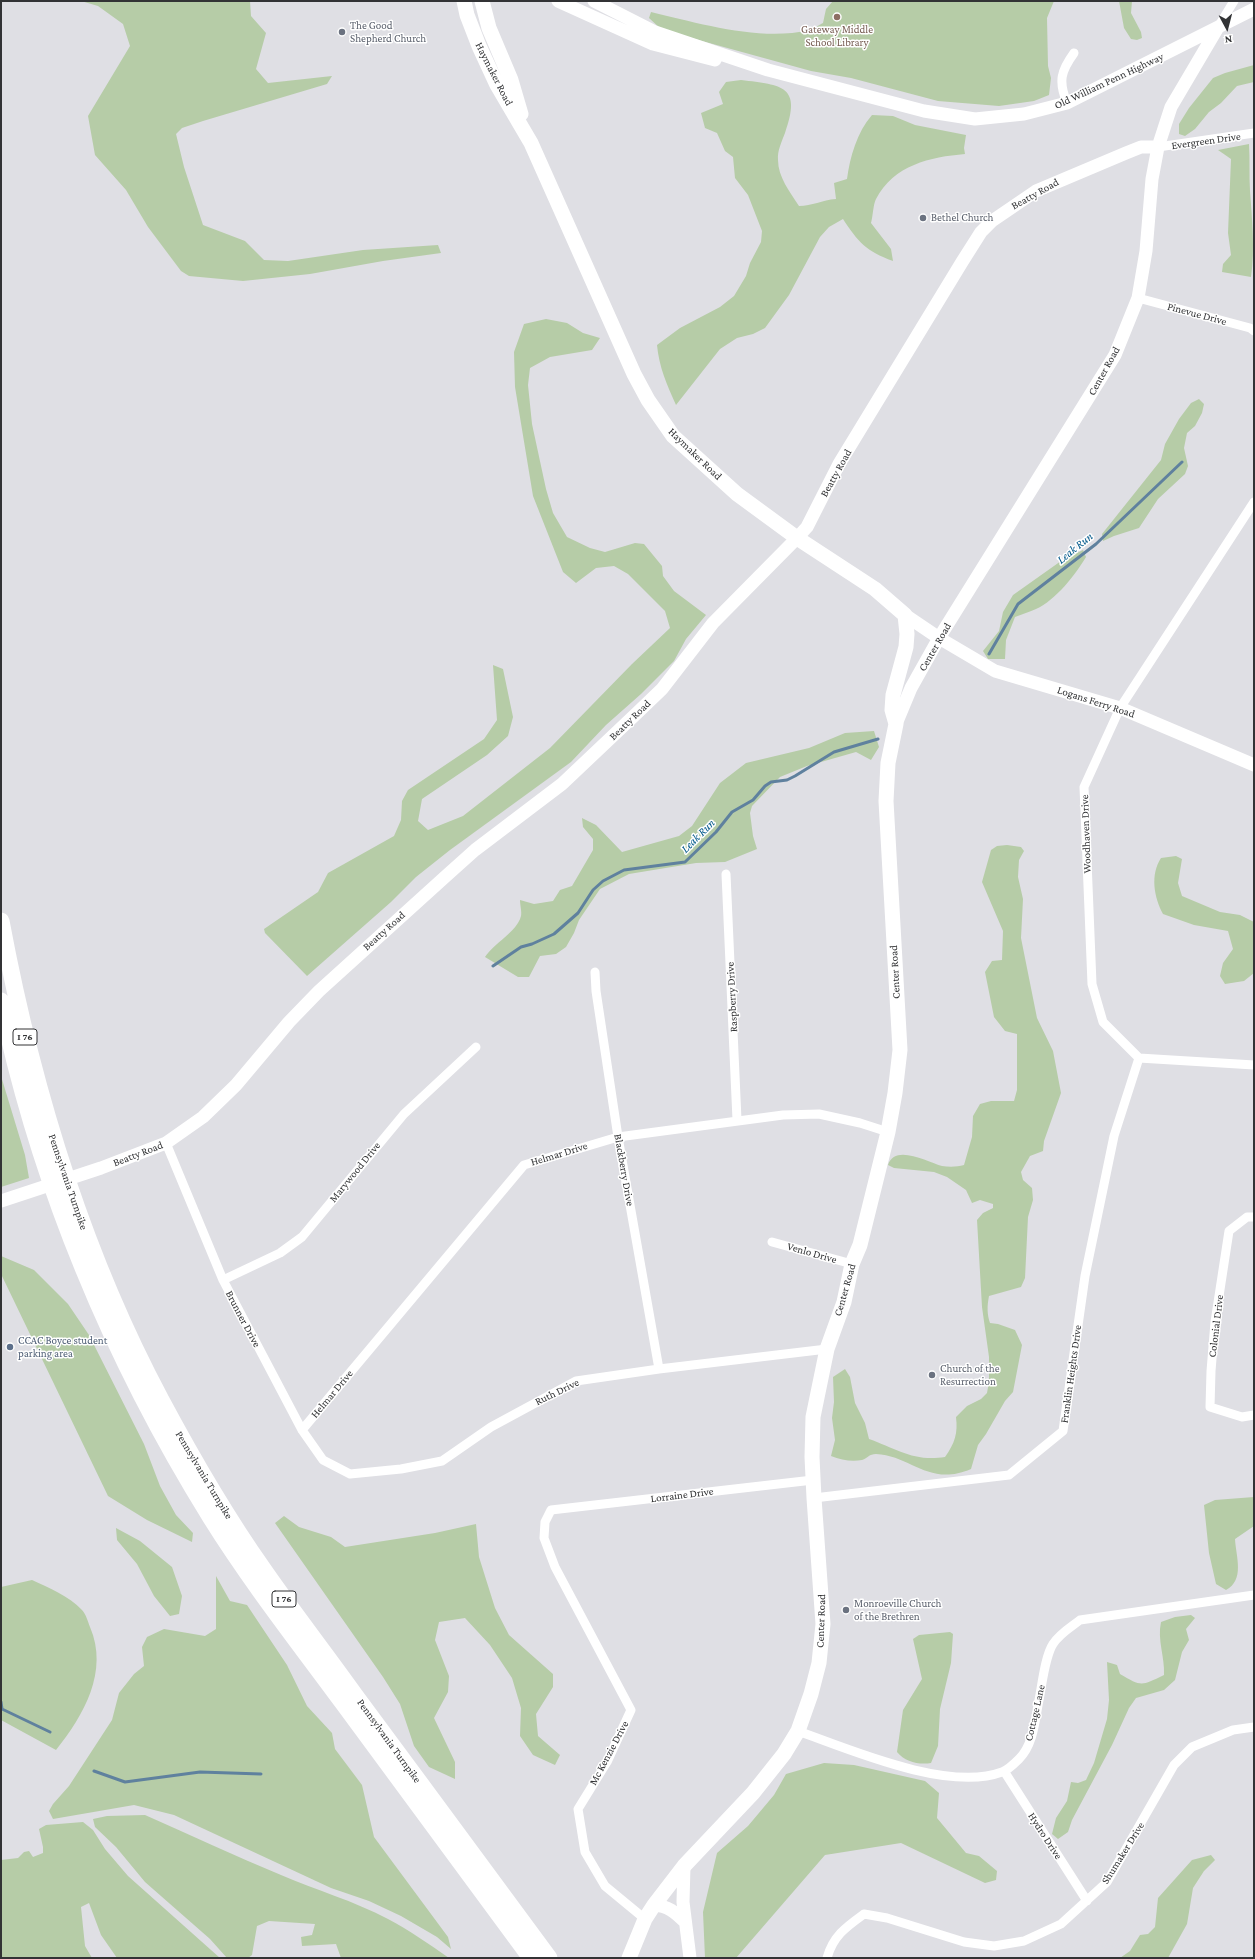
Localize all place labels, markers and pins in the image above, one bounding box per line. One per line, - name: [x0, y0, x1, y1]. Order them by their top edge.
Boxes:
- marker: Gateway Middle School Library: [832, 12, 842, 22]
- place label: The Good Shepherd Church: [350, 19, 426, 45]
- place label: Gateway Middle School Library: [801, 23, 873, 49]
- marker: The Good Shepherd Church: [337, 27, 347, 37]
- place label: Bethel Church: [931, 211, 994, 225]
- marker: Bethel Church: [918, 213, 928, 223]
- place label: CCAC Boyce student parking area: [18, 1334, 107, 1360]
- marker: CCAC Boyce student parking area: [5, 1342, 15, 1352]
- place label: Church of the Resurrection: [940, 1362, 1000, 1388]
- marker: Church of the Resurrection: [927, 1370, 937, 1380]
- place label: Monroeville Church of the Brethren: [854, 1597, 941, 1623]
- marker: Monroeville Church of the Brethren: [841, 1605, 851, 1615]

